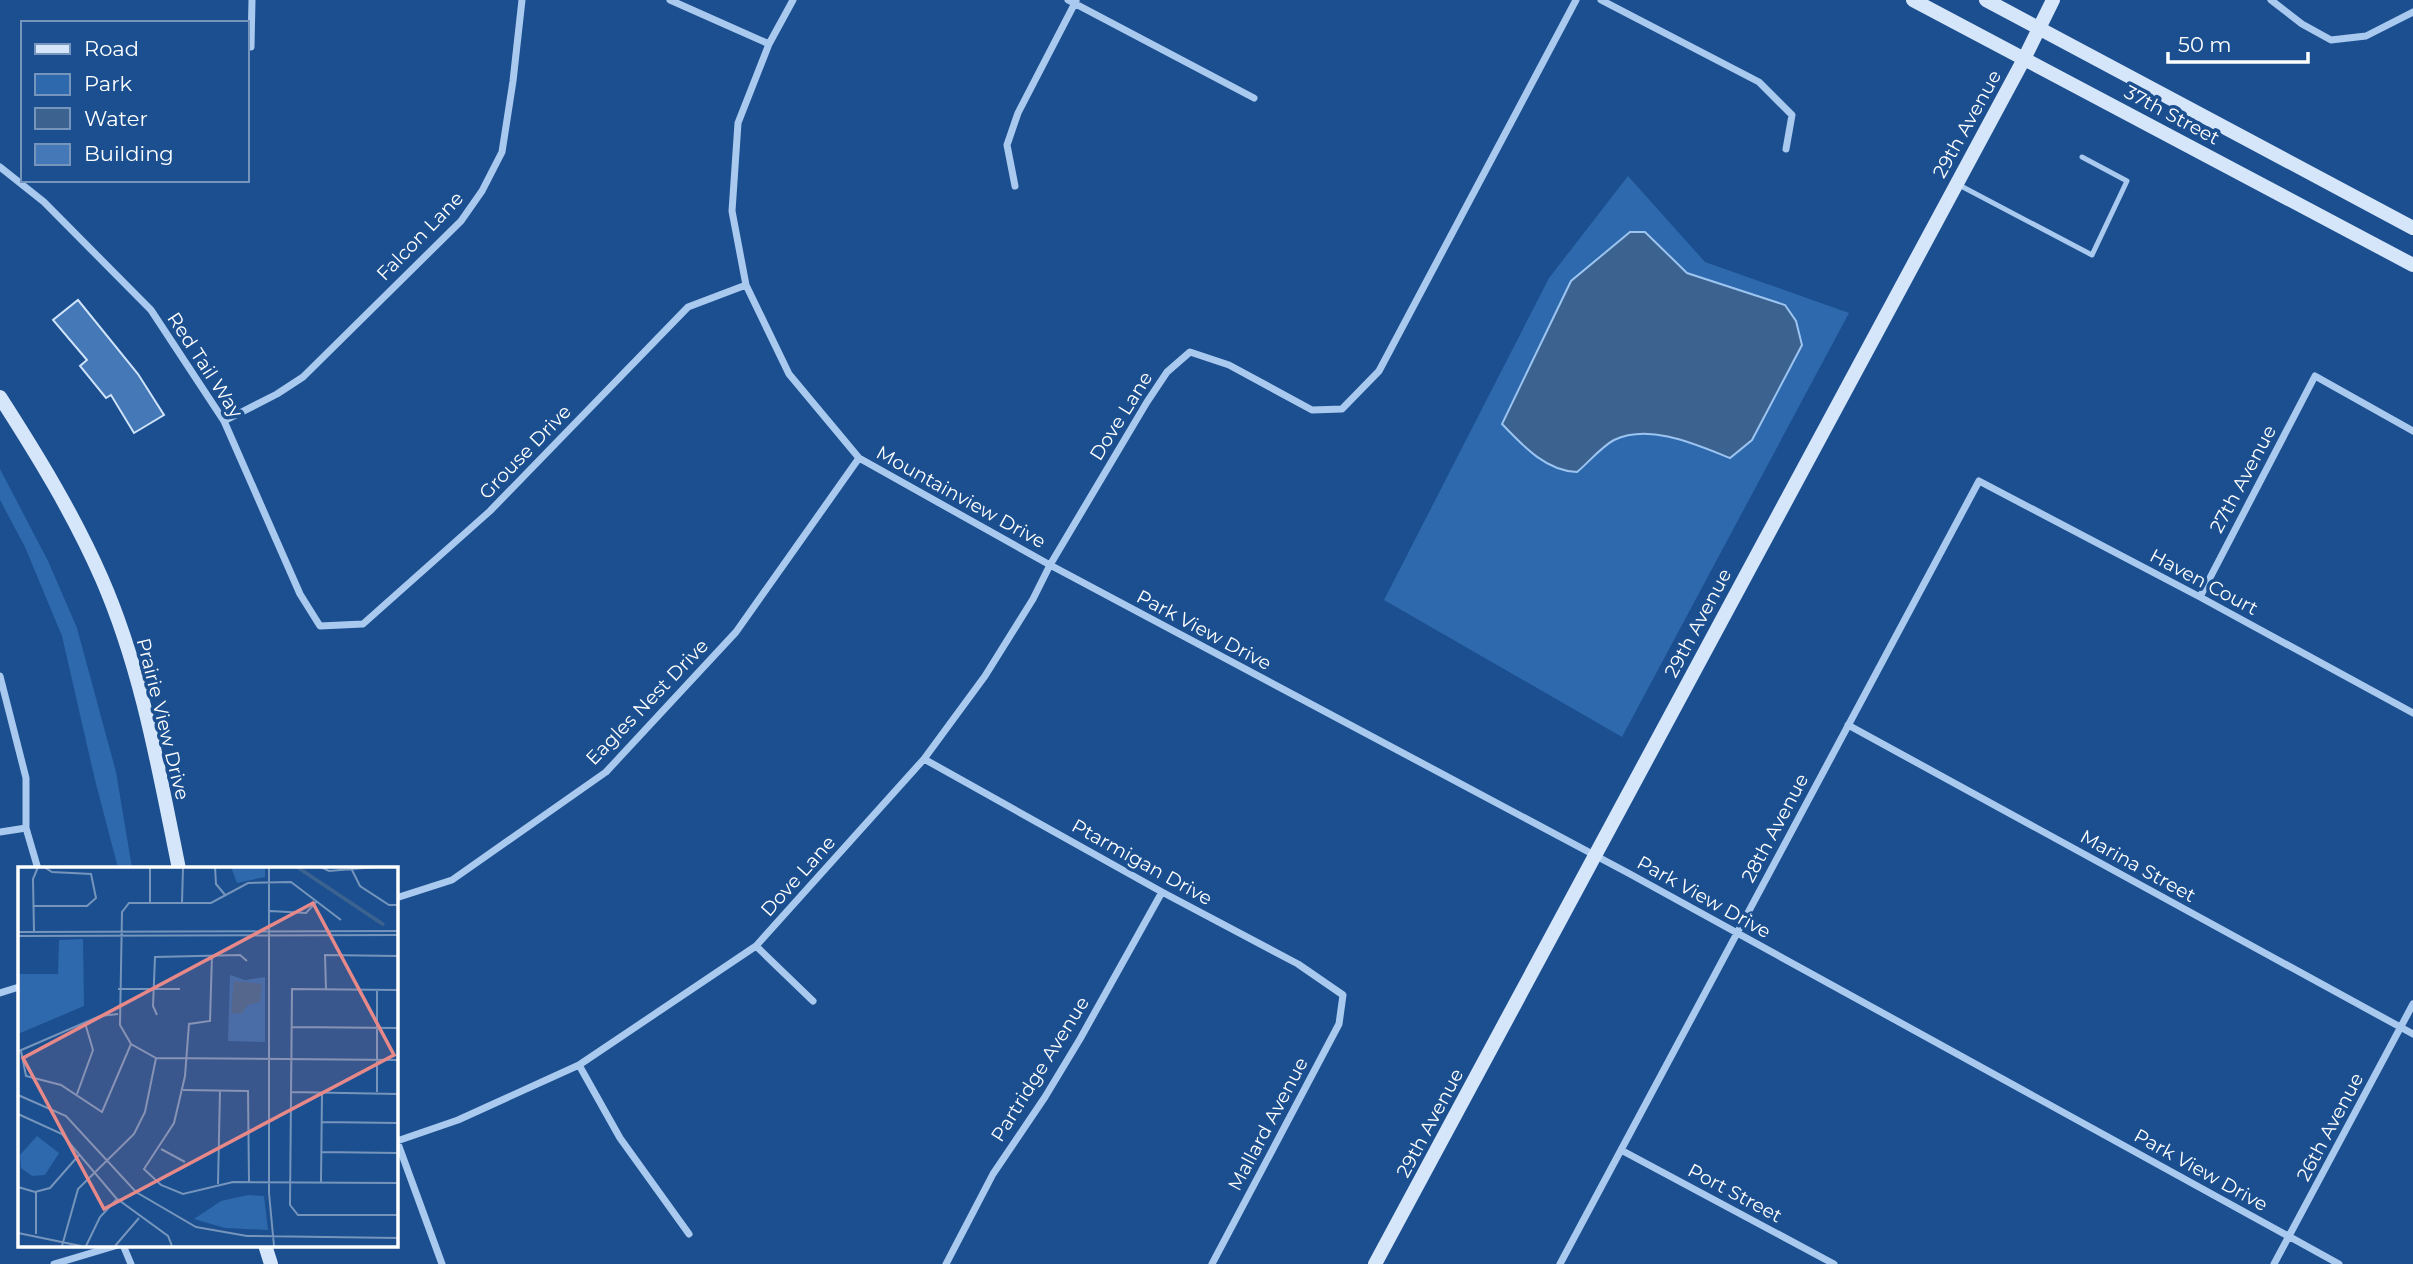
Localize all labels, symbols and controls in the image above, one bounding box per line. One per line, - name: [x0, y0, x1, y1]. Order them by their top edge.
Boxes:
- legend: [21, 21, 248, 182]
- scale bar: [2168, 21, 2308, 65]
- text: 50 m: [2178, 32, 2232, 57]
- text: Road: [84, 36, 139, 61]
- street label: 29th Avenue: [1928, 66, 2006, 182]
- text: Park: [84, 71, 132, 96]
- street label: 37th Street: [2121, 80, 2224, 150]
- text: Water: [84, 106, 148, 131]
- text: Building: [84, 141, 174, 166]
- street label: Falcon Lane: [372, 187, 468, 285]
- street label: Red Tail Way: [162, 308, 248, 423]
- street label: Dove Lane: [1085, 367, 1157, 465]
- street label: Grouse Drive: [474, 400, 576, 504]
- street label: 27th Avenue: [2205, 421, 2281, 537]
- street label: Mountainview Drive: [872, 441, 1050, 553]
- street label: Haven Court: [2146, 544, 2262, 620]
- street label: 29th Avenue: [1660, 565, 1736, 681]
- street label: Park View Drive: [1133, 585, 1275, 675]
- street label: Eagles Nest Drive: [581, 634, 713, 770]
- street label: Prairie View Drive: [132, 636, 194, 802]
- street label: 28th Avenue: [1737, 770, 1813, 886]
- street label: Ptarmigan Drive: [1068, 814, 1216, 910]
- street label: Marina Street: [2076, 825, 2200, 907]
- street label: Dove Lane: [756, 831, 840, 921]
- street label: Park View Drive: [1633, 851, 1775, 943]
- inset map: [18, 867, 397, 1246]
- street label: Partridge Avenue: [986, 992, 1094, 1146]
- street label: Mallard Avenue: [1223, 1053, 1313, 1195]
- street label: 29th Avenue: [1392, 1065, 1468, 1181]
- street label: 26th Avenue: [2292, 1069, 2368, 1185]
- street label: Park View Drive: [2130, 1124, 2272, 1216]
- street label: Port Street: [1684, 1159, 1786, 1228]

